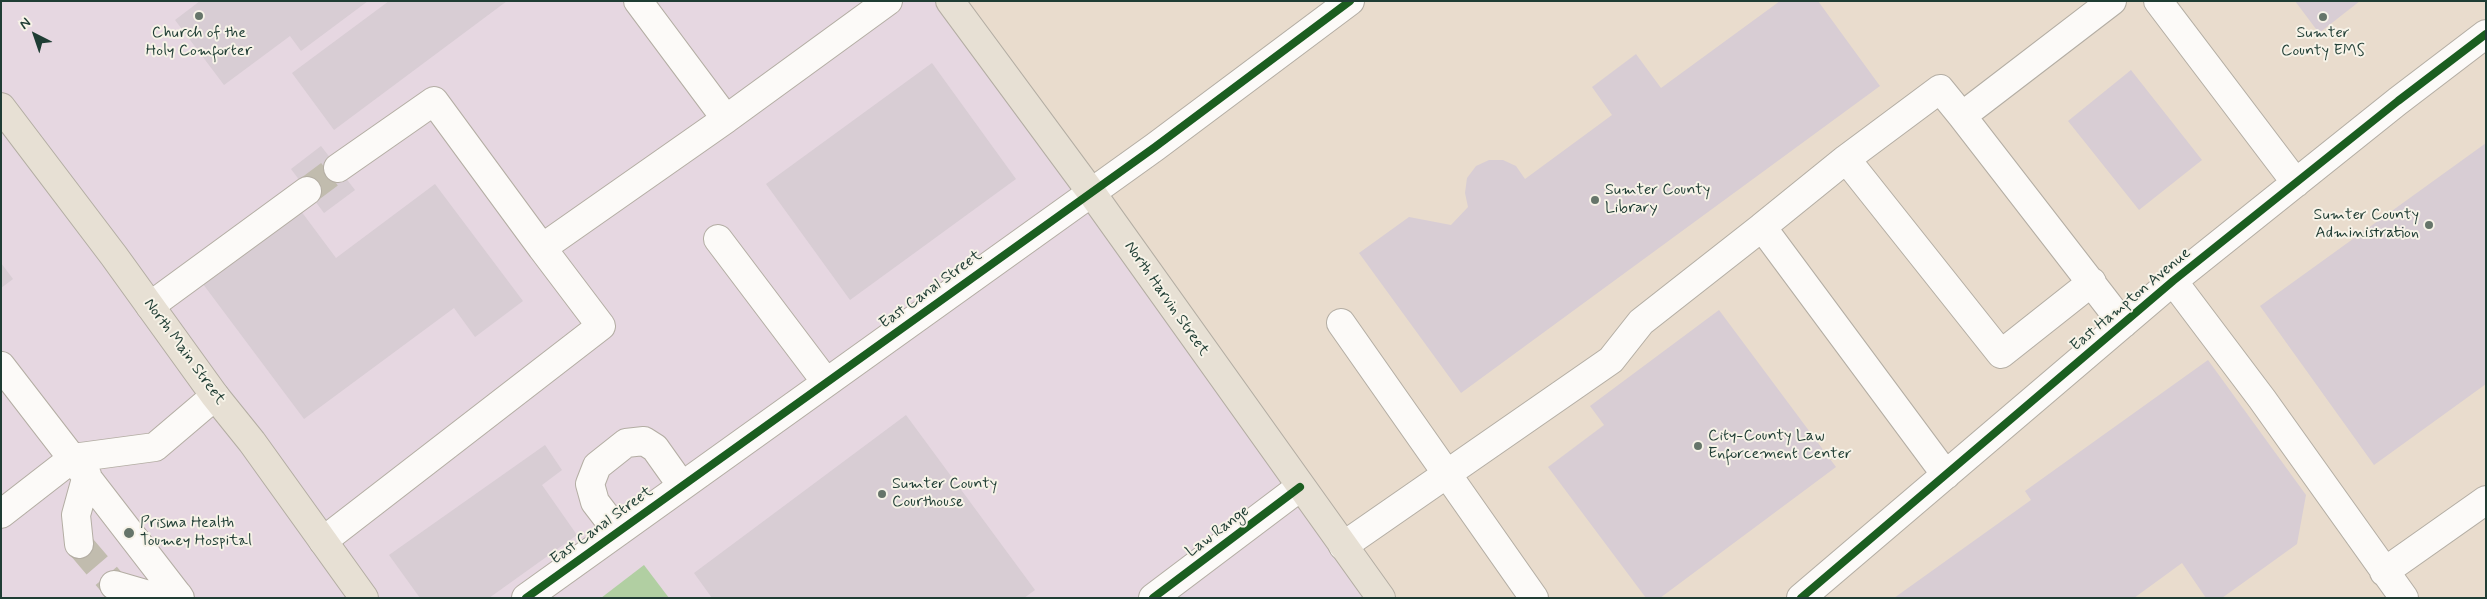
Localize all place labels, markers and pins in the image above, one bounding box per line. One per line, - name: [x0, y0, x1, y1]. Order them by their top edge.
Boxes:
- marker: Church of the Holy Comforter: [193, 10, 205, 22]
- marker: Sumter County EMS: [2317, 11, 2329, 23]
- place label: Church of the Holy Comforter: [146, 24, 252, 62]
- place label: Sumter County EMS: [2281, 24, 2365, 62]
- place label: Sumter County Library: [1605, 181, 1710, 219]
- marker: Sumter County Library: [1589, 194, 1601, 206]
- place label: Sumter County Administration: [2314, 206, 2419, 244]
- marker: Sumter County Administration: [2423, 219, 2435, 231]
- place label: City-County Law Enforcement Center: [1708, 427, 1852, 465]
- marker: City-County Law Enforcement Center: [1692, 440, 1704, 452]
- place label: Sumter County Courthouse: [892, 475, 997, 513]
- marker: Sumter County Courthouse: [876, 488, 888, 500]
- place label: Prisma Health Toumey Hospital: [140, 514, 252, 552]
- marker: Prisma Health Toumey Hospital: [122, 526, 136, 540]

